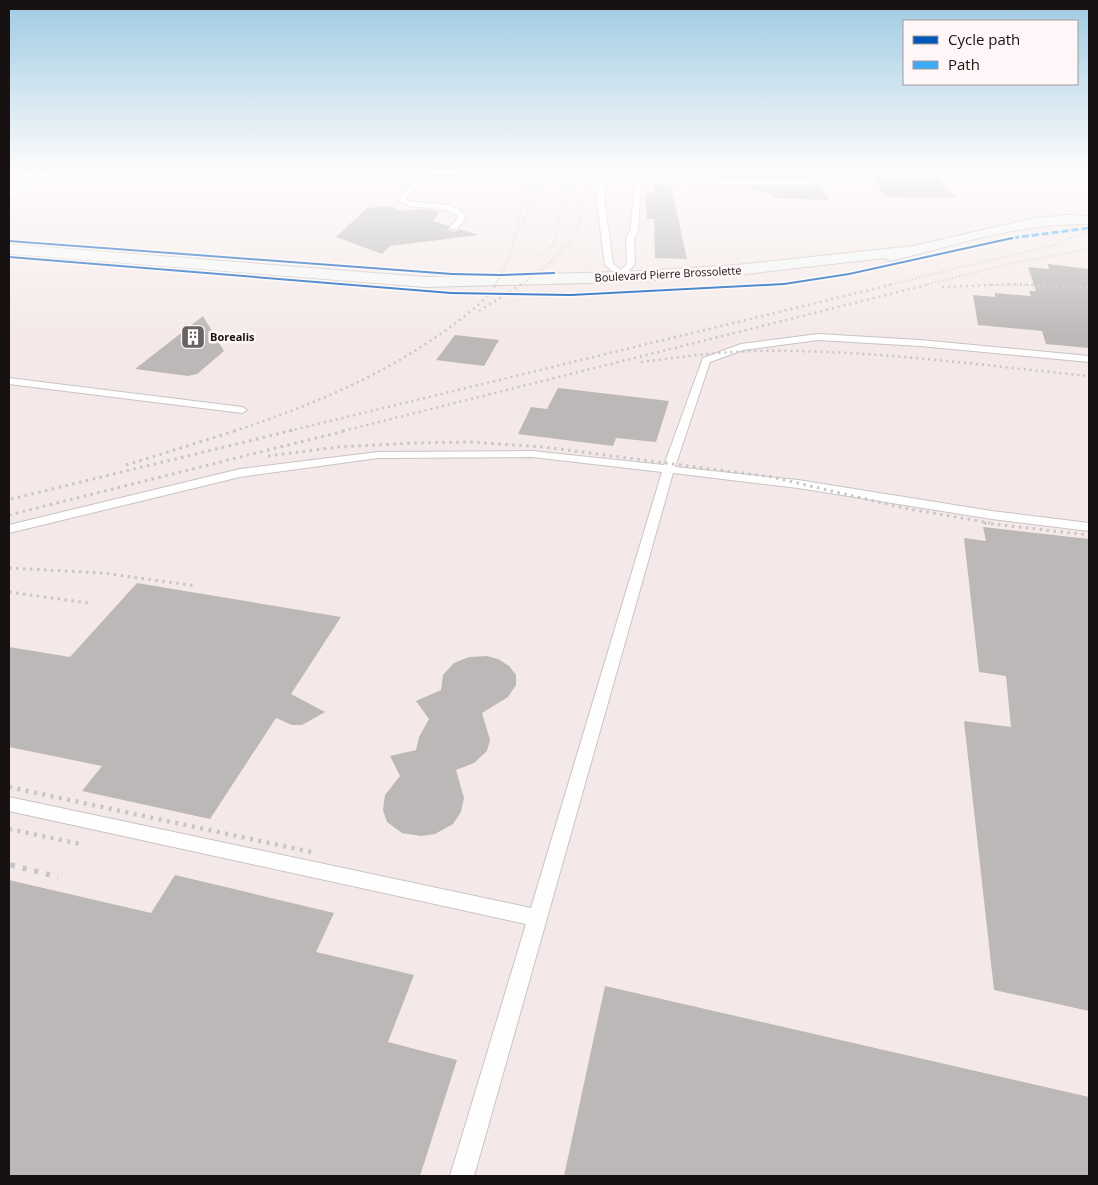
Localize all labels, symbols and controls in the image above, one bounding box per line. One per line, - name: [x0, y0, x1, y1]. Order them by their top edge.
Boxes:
- legend: [903, 20, 1078, 85]
- text: Cycle path: [948, 29, 1020, 49]
- text: Path: [948, 54, 980, 74]
- street label: Boulevard Pierre Brossolette: [594, 262, 742, 285]
- building icon: Borealis: [180, 324, 206, 350]
- place label: Borealis: [210, 329, 255, 344]

